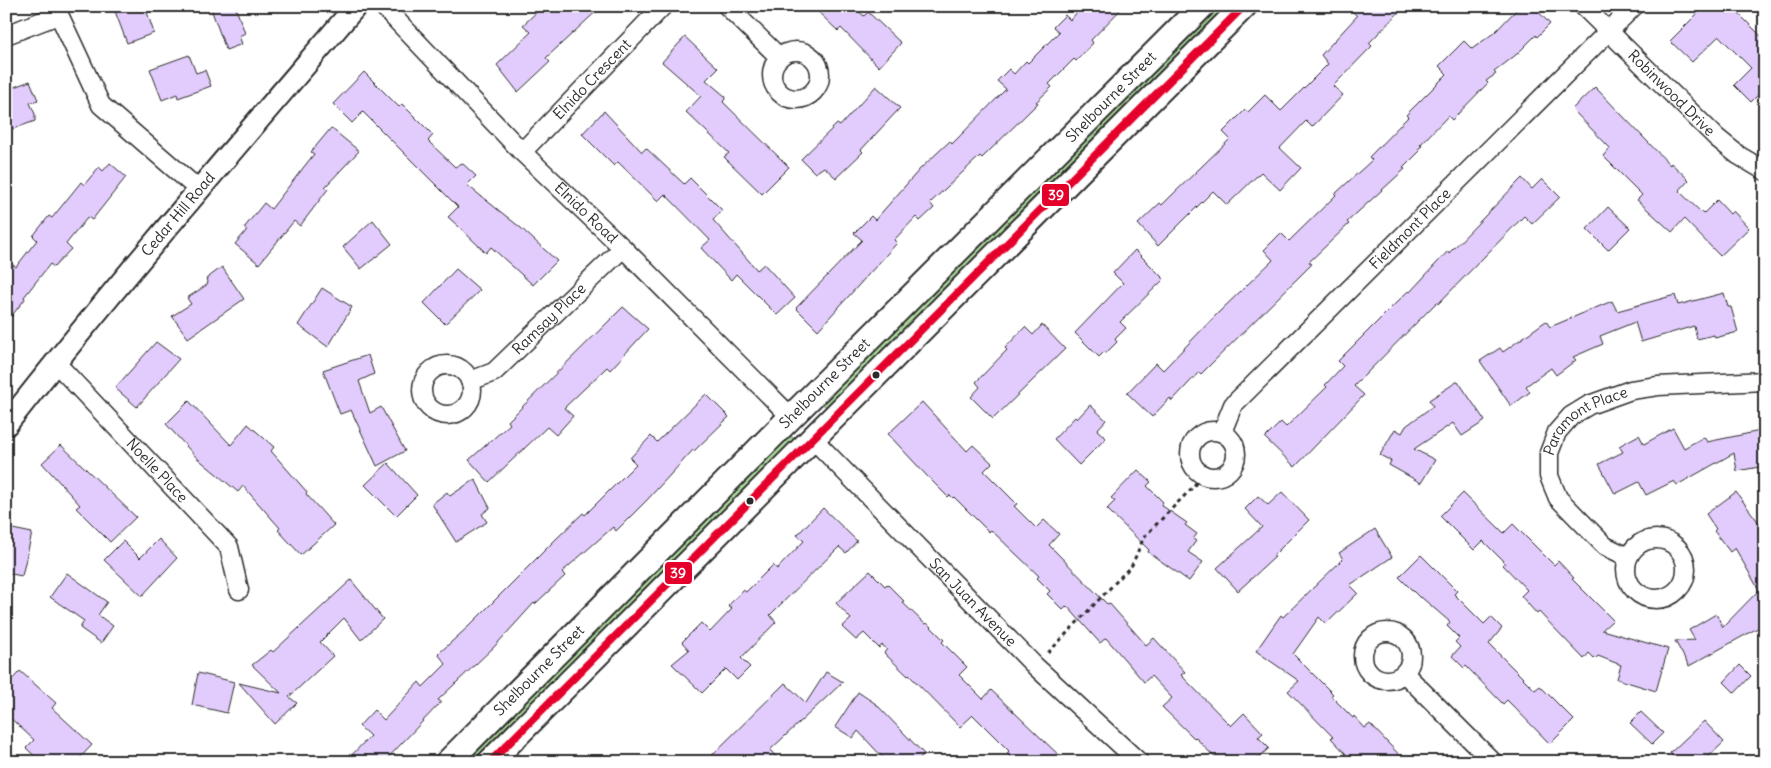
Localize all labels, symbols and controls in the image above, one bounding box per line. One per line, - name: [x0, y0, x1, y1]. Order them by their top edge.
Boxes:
- street label: Elnido Crescent: [549, 35, 635, 123]
- street label: Robinwood Drive: [1624, 46, 1719, 140]
- street label: Shelbourne Street: [1061, 47, 1160, 146]
- street label: Cedar Hill Road: [137, 168, 219, 260]
- street label: Elnido Road: [551, 178, 622, 247]
- line badge: 39: [1041, 183, 1070, 207]
- street label: Fieldmont Place: [1365, 184, 1454, 273]
- text: 39: [1048, 186, 1064, 204]
- street label: Ramsay Place: [508, 279, 590, 358]
- street label: Shelbourne Street: [775, 334, 874, 432]
- unlabelled marker: [871, 370, 881, 380]
- street label: Paramont Place: [1539, 382, 1630, 458]
- street label: Noelle Place: [123, 434, 192, 506]
- unlabelled marker: [745, 496, 755, 506]
- street label: San Juan Avenue: [926, 554, 1021, 650]
- line badge: 39: [664, 561, 693, 585]
- text: 39: [670, 564, 686, 582]
- street label: Shelbourne Street: [489, 621, 588, 720]

